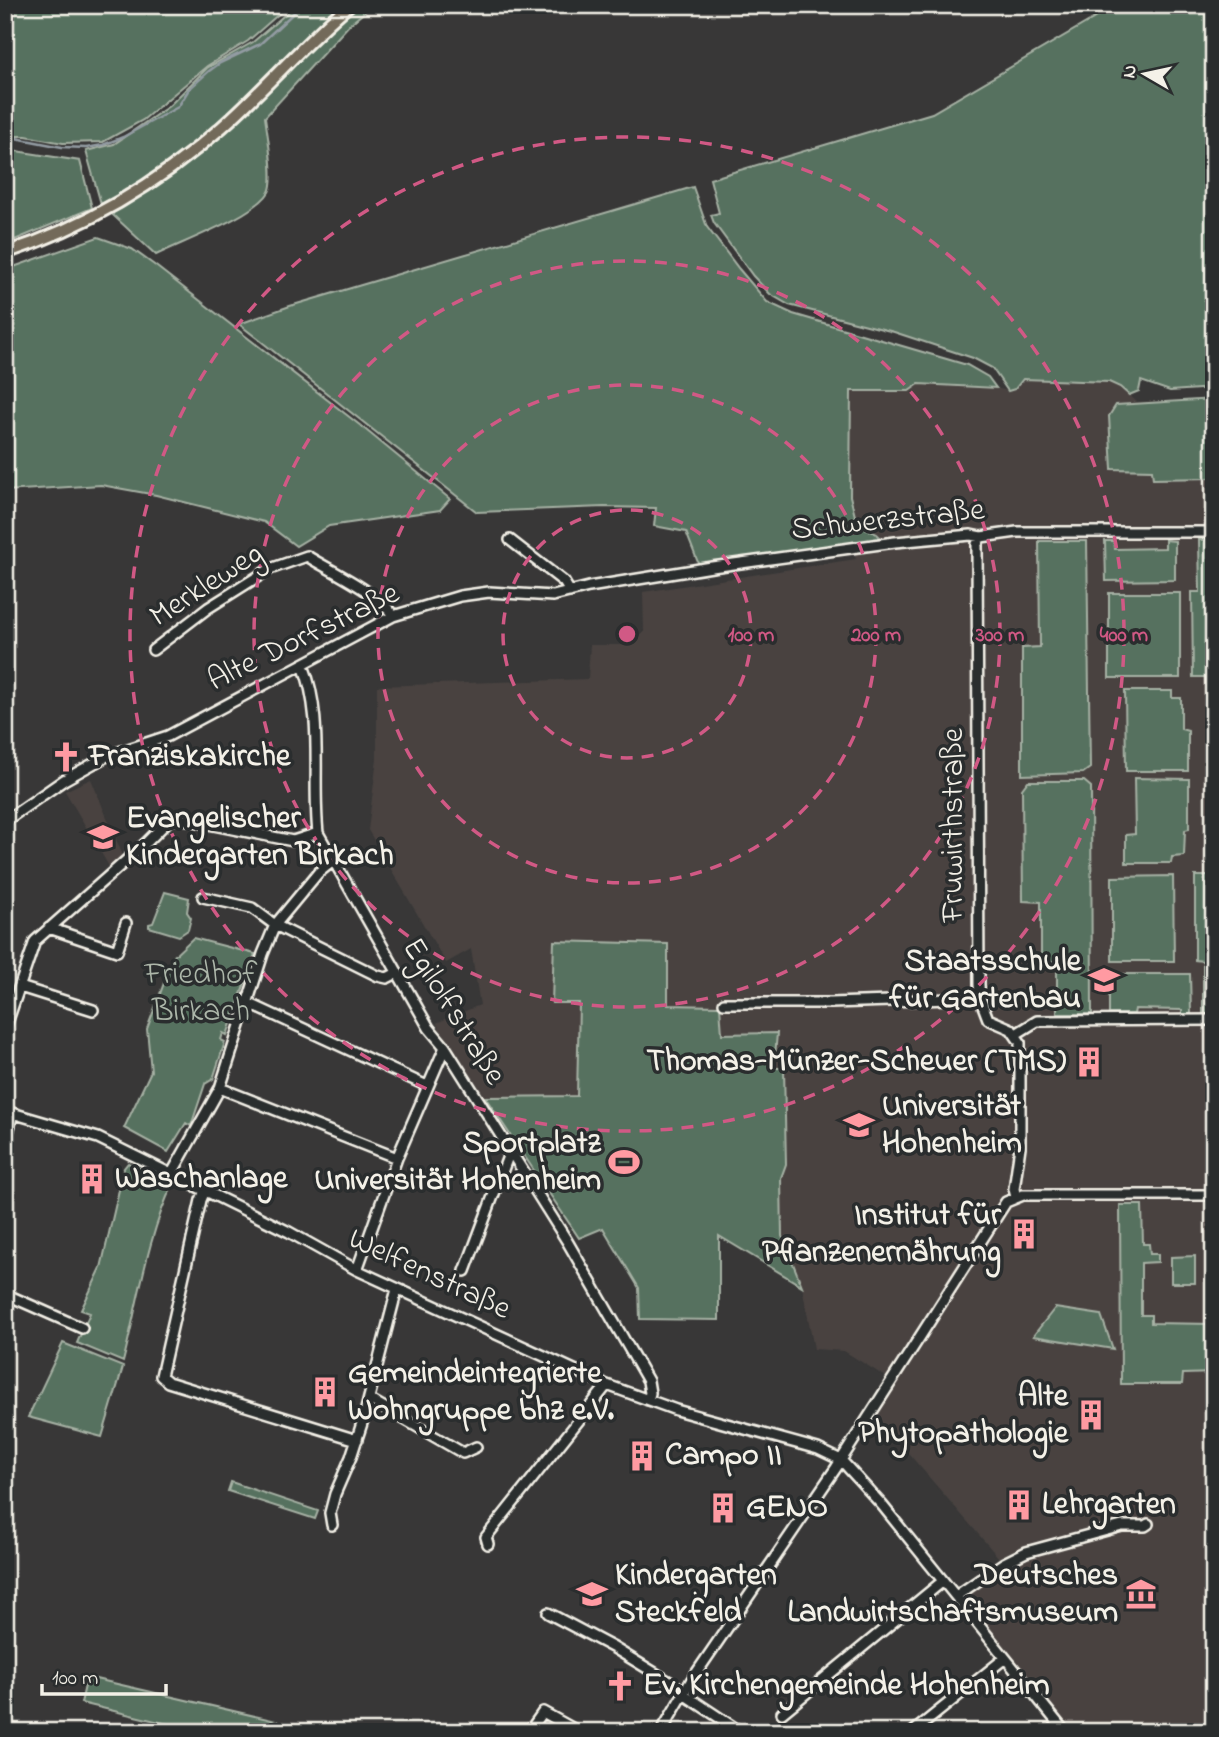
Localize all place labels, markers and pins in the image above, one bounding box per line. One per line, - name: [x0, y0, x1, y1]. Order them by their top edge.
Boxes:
- centre of rings: [615, 622, 639, 646]
- place label: Franziskakirche: [87, 734, 292, 781]
- church icon: Franziskakirche: [49, 740, 83, 774]
- place label: Evangelischer Kindergarten Birkach: [126, 796, 394, 881]
- school or university icon: Evangelischer Kindergarten Birkach: [86, 820, 120, 854]
- place label: Staatsschule für Gartenbau: [889, 939, 1083, 1023]
- school or university icon: Staatsschule für Gartenbau: [1087, 963, 1121, 997]
- place label: Thomas-Münzer-Scheuer (TMS): [646, 1039, 1067, 1086]
- building icon: Thomas-Münzer-Scheuer (TMS): [1072, 1045, 1106, 1079]
- place label: Universität Hohenheim: [882, 1084, 1022, 1168]
- school or university icon: Universität Hohenheim: [842, 1108, 876, 1142]
- place label: Sportplatz Universität Hohenheim: [314, 1121, 602, 1205]
- sports icon: Sportplatz Universität Hohenheim: [607, 1145, 641, 1179]
- place label: Waschanlage: [115, 1156, 289, 1204]
- building icon: Waschanlage: [75, 1162, 109, 1196]
- place label: Institut für Pflanzenernährung: [762, 1193, 1002, 1278]
- building icon: Institut für Pflanzenernährung: [1007, 1217, 1041, 1251]
- place label: Gemeindeintegrierte Wohngruppe bhz e.V.: [348, 1351, 615, 1436]
- place label: Alte Phytopathologie: [858, 1374, 1070, 1459]
- building icon: Gemeindeintegrierte Wohngruppe bhz e.V.: [308, 1375, 342, 1409]
- building icon: Alte Phytopathologie: [1074, 1398, 1108, 1432]
- place label: Campo II: [665, 1433, 782, 1480]
- building icon: Campo II: [625, 1439, 659, 1473]
- place label: Lehrgarten: [1042, 1482, 1176, 1530]
- place label: GENO: [746, 1485, 828, 1532]
- building icon: Lehrgarten: [1002, 1488, 1036, 1522]
- building icon: GENO: [706, 1491, 740, 1525]
- place label: Kindergarten Steckfeld: [615, 1553, 777, 1637]
- place label: Deutsches Landwirtschaftsmuseum: [787, 1553, 1118, 1637]
- school or university icon: Kindergarten Steckfeld: [575, 1577, 609, 1611]
- museum icon: Deutsches Landwirtschaftsmuseum: [1124, 1577, 1158, 1611]
- place label: Ev. Kirchengemeinde Hohenheim: [643, 1663, 1050, 1711]
- church icon: Ev. Kirchengemeinde Hohenheim: [603, 1669, 637, 1703]

